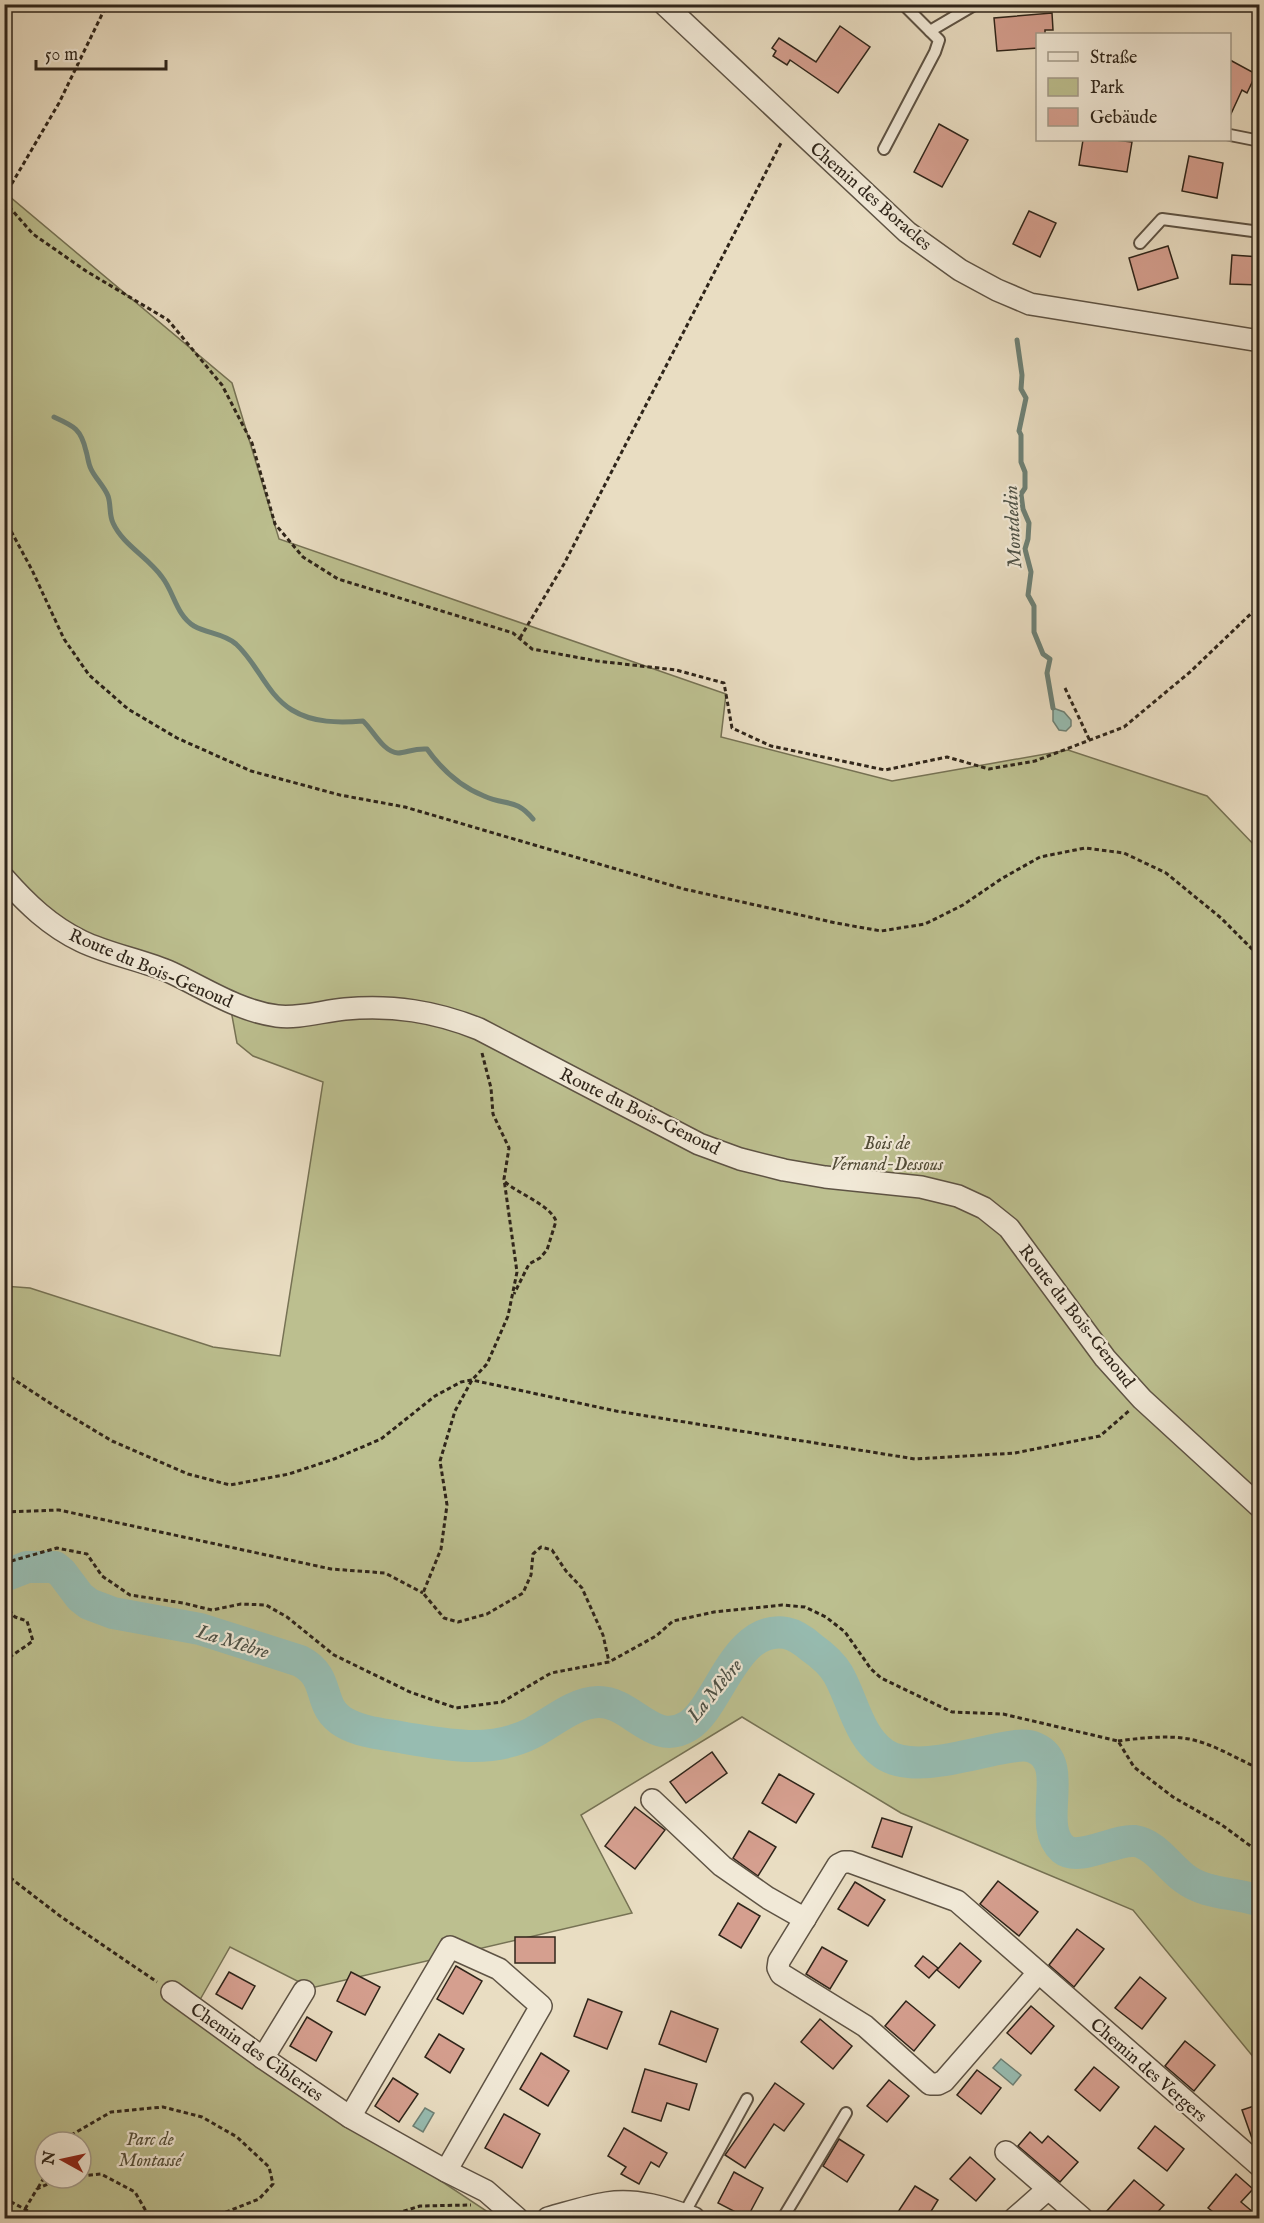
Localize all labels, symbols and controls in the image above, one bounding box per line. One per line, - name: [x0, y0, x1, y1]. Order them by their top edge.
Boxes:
- scale bar: [36, 33, 166, 71]
- legend: [1036, 33, 1231, 141]
- text: 50 m: [45, 44, 78, 67]
- text: Straße: [1090, 47, 1137, 70]
- text: Park: [1090, 77, 1125, 100]
- text: Gebäude: [1090, 107, 1157, 130]
- street label: Chemin des Boracles: [804, 138, 936, 256]
- water label: Montdedin: [999, 485, 1028, 569]
- street label: Route du Bois-Genoud: [65, 924, 236, 1014]
- street label: Route du Bois-Genoud: [555, 1064, 724, 1161]
- park label: Bois de Vernand-Dessous: [831, 1133, 944, 1177]
- street label: Route du Bois-Genoud: [1013, 1241, 1139, 1393]
- water label: La Mèbre: [192, 1619, 272, 1665]
- water label: La Mèbre: [681, 1654, 748, 1728]
- street label: Chemin des Cibleries: [185, 1999, 327, 2108]
- street label: Chemin des Vergers: [1085, 2014, 1211, 2128]
- park label: Parc de Montassé: [119, 2129, 184, 2173]
- north arrow: [33, 2130, 93, 2190]
- text: N: [39, 2150, 61, 2167]

